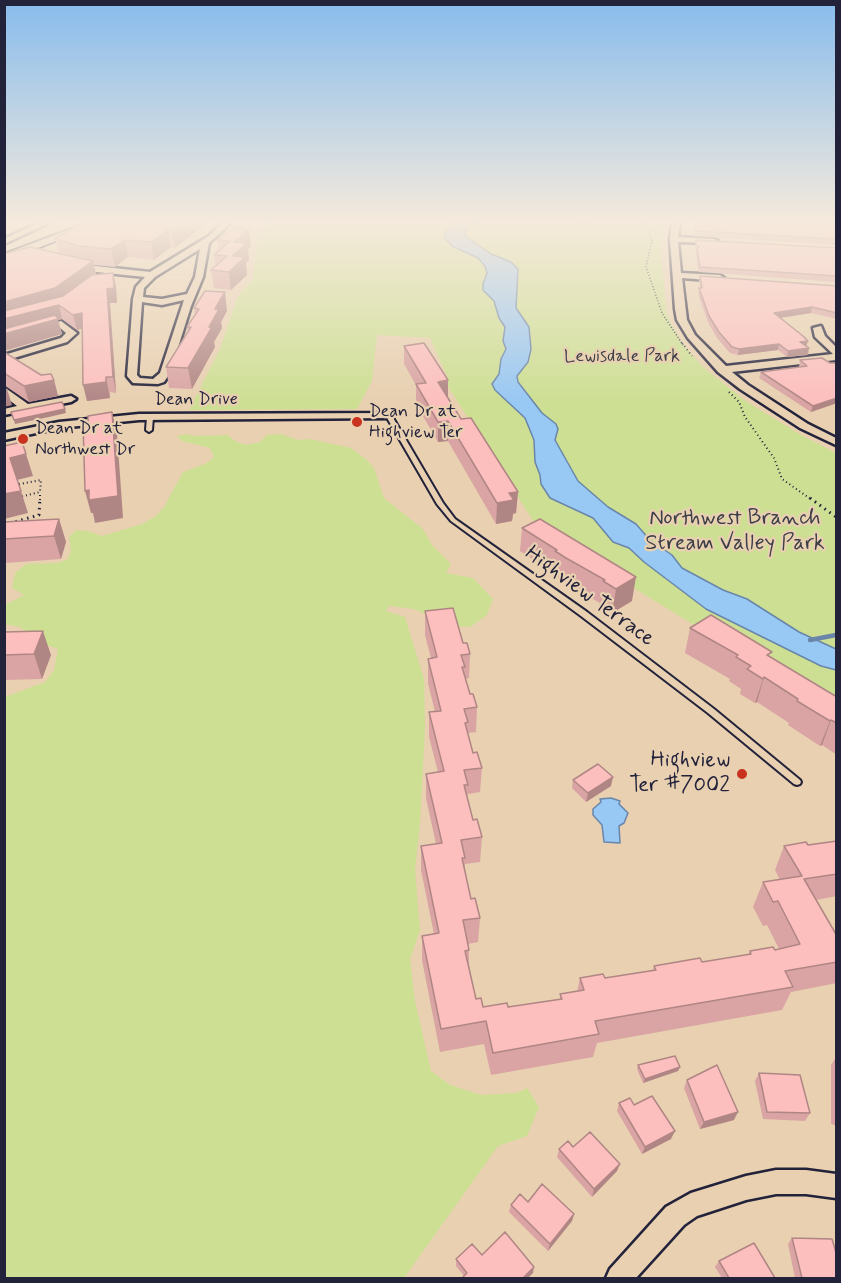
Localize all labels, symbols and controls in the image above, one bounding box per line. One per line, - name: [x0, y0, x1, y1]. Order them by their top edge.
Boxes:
- park label: Lewisdale Park: [564, 346, 680, 368]
- street label: Dean Drive: [154, 389, 238, 411]
- place label: Dean Dr at Highview Ter: [369, 401, 462, 444]
- marker: Dean Dr at Highview Ter: [350, 415, 364, 429]
- place label: Dean Dr at Northwest Dr: [35, 418, 135, 460]
- marker: Dean Dr at Northwest Dr: [16, 432, 30, 446]
- park label: Northwest Branch Stream Valley Park: [645, 506, 825, 558]
- street label: Highview Terrace: [519, 541, 659, 653]
- place label: Highview Ter #7002: [629, 748, 730, 800]
- marker: Highview Ter #7002: [735, 767, 749, 781]

